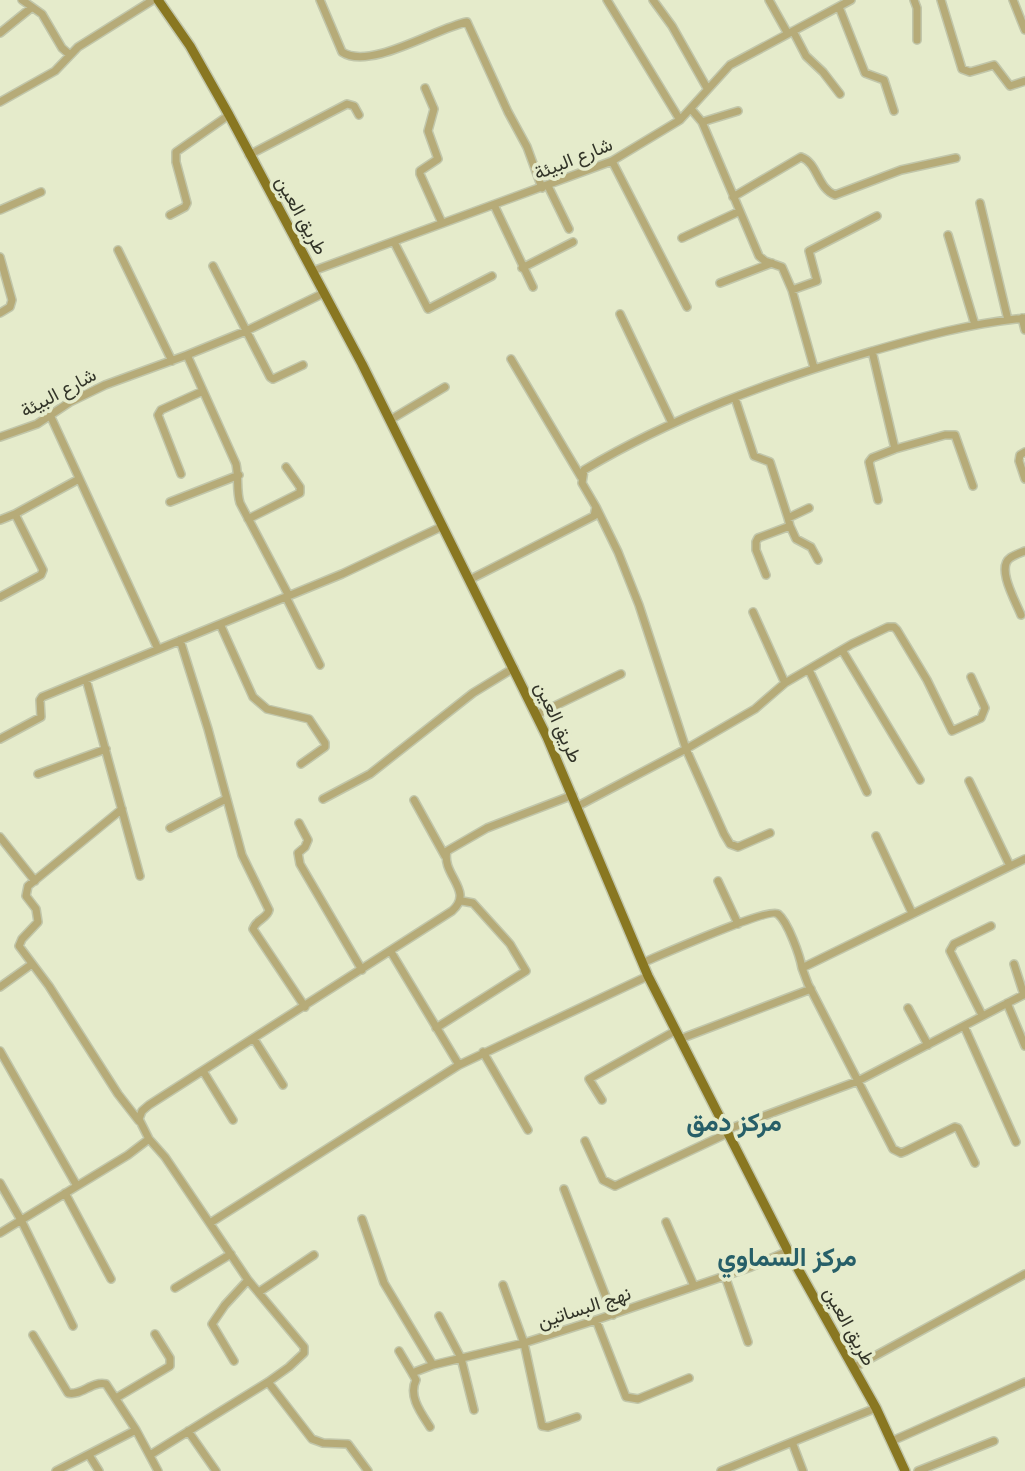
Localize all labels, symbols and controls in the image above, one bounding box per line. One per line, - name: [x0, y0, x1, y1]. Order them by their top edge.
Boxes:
- street label: شارع البيئة: [531, 132, 616, 186]
- street label: طريق العين: [271, 172, 333, 259]
- street label: شارع البيئة: [16, 363, 101, 423]
- street label: طريق العين: [530, 678, 587, 766]
- district label: مركز دمق: [686, 1107, 782, 1138]
- district label: مركز السماوي: [717, 1242, 857, 1279]
- street label: نهج البساتين: [535, 1282, 634, 1335]
- street label: طريق العين: [819, 1283, 881, 1370]

